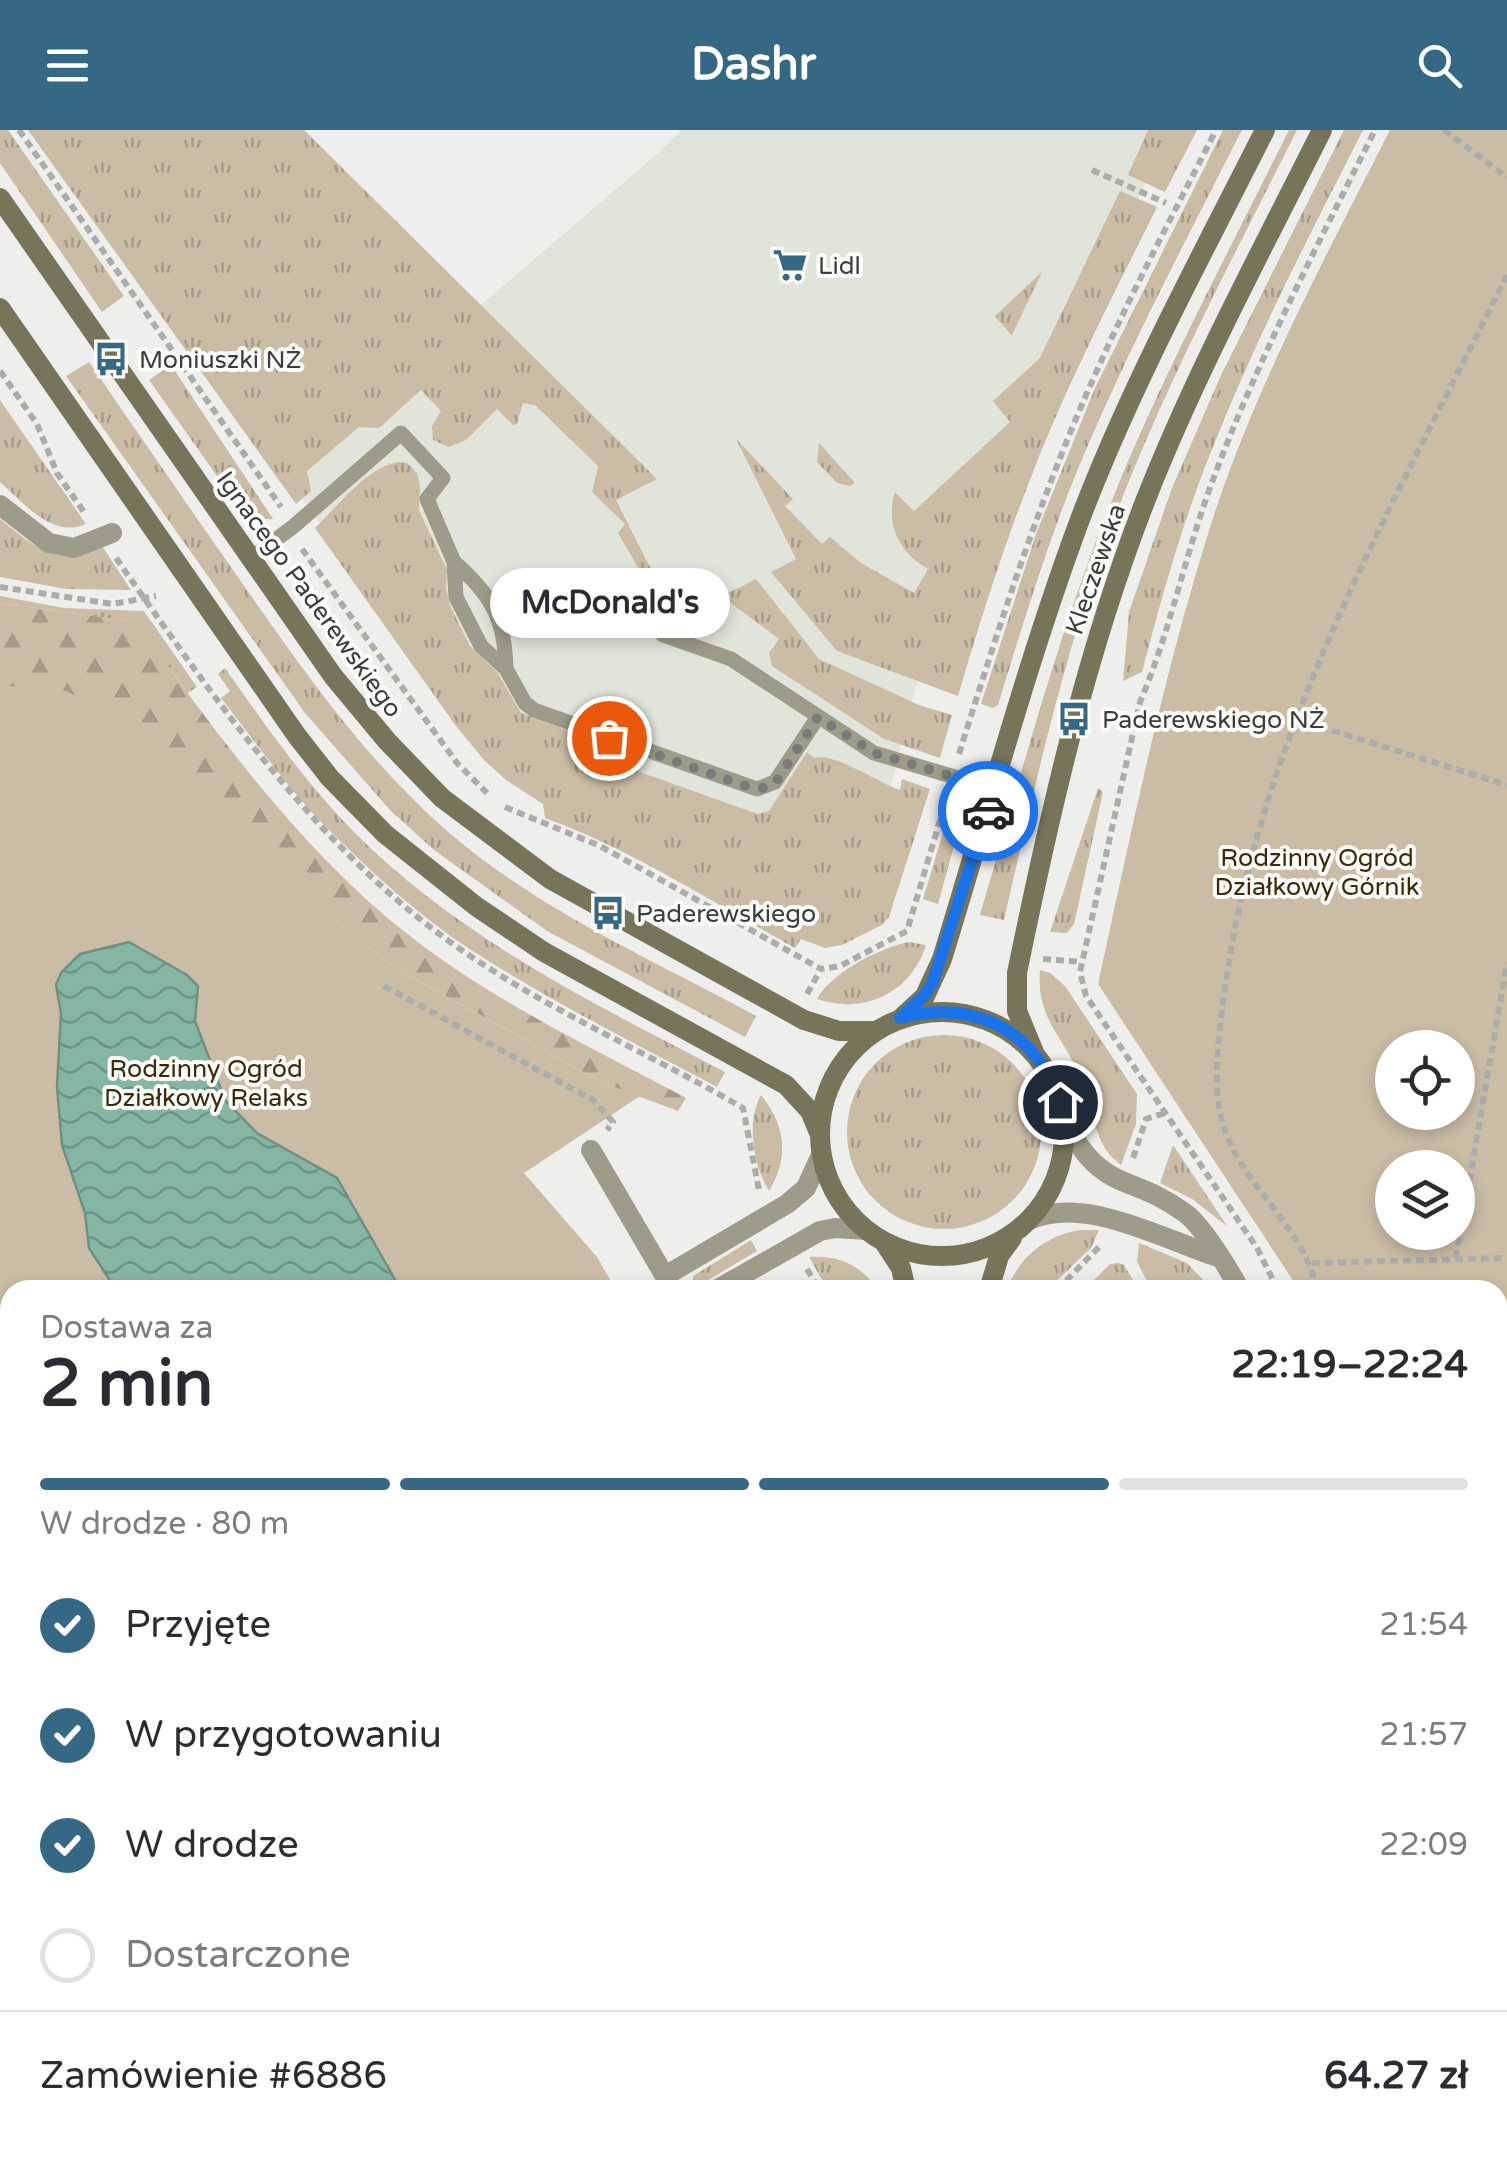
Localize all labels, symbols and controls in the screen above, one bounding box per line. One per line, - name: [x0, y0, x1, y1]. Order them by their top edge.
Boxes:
- icon: menu: [40, 38, 95, 93]
- text: Dashr: [691, 38, 816, 92]
- icon: search: [1412, 38, 1467, 93]
- supermarket icon: Lidl: [771, 246, 809, 284]
- place label: Lidl: [818, 251, 861, 281]
- bus stop icon: Moniuszki NŻ: [92, 340, 130, 378]
- place label: Moniuszki NŻ: [139, 345, 302, 375]
- street label: Ignacego Paderewskiego: [210, 466, 409, 723]
- street label: Kleczewska: [1060, 500, 1132, 639]
- callout: McDonald's: [489, 568, 729, 638]
- text: McDonald's: [521, 584, 699, 622]
- pin: [567, 696, 652, 781]
- bus stop icon: Paderewskiego NŻ: [1055, 700, 1093, 738]
- place label: Paderewskiego NŻ: [1102, 705, 1325, 735]
- icon: bag: [582, 711, 637, 766]
- courier: [938, 761, 1038, 861]
- icon: car: [961, 784, 1016, 839]
- park label: Rodzinny Ogród Działkowy Górnik: [1215, 843, 1419, 902]
- bus stop icon: Paderewskiego: [589, 894, 627, 932]
- place label: Paderewskiego: [636, 899, 816, 929]
- map controls: [1375, 1030, 1475, 1250]
- button: locate: [1375, 1030, 1475, 1130]
- park label: Rodzinny Ogród Działkowy Relaks: [104, 1054, 308, 1113]
- pin: [1018, 1060, 1103, 1145]
- icon: home: [1033, 1075, 1088, 1130]
- button: layers: [1375, 1150, 1475, 1250]
- text: Dostawa za: [40, 1309, 213, 1347]
- text: 22:19–22:24: [1231, 1342, 1468, 1388]
- text: 2 min: [40, 1345, 213, 1424]
- text: W drodze · 80 m: [40, 1505, 289, 1543]
- icon: check: [40, 1598, 95, 1653]
- text: Przyjęte: [125, 1602, 271, 1648]
- text: 21:54: [1379, 1606, 1468, 1644]
- icon: check: [40, 1708, 95, 1763]
- text: W przygotowaniu: [125, 1712, 442, 1758]
- text: 21:57: [1379, 1716, 1468, 1754]
- icon: check: [40, 1818, 95, 1873]
- text: W drodze: [125, 1822, 299, 1868]
- text: 22:09: [1379, 1826, 1468, 1864]
- text: Dostarczone: [125, 1932, 351, 1978]
- text: Zamówienie #6886: [40, 2053, 387, 2099]
- text: 64.27 zł: [1324, 2053, 1468, 2099]

